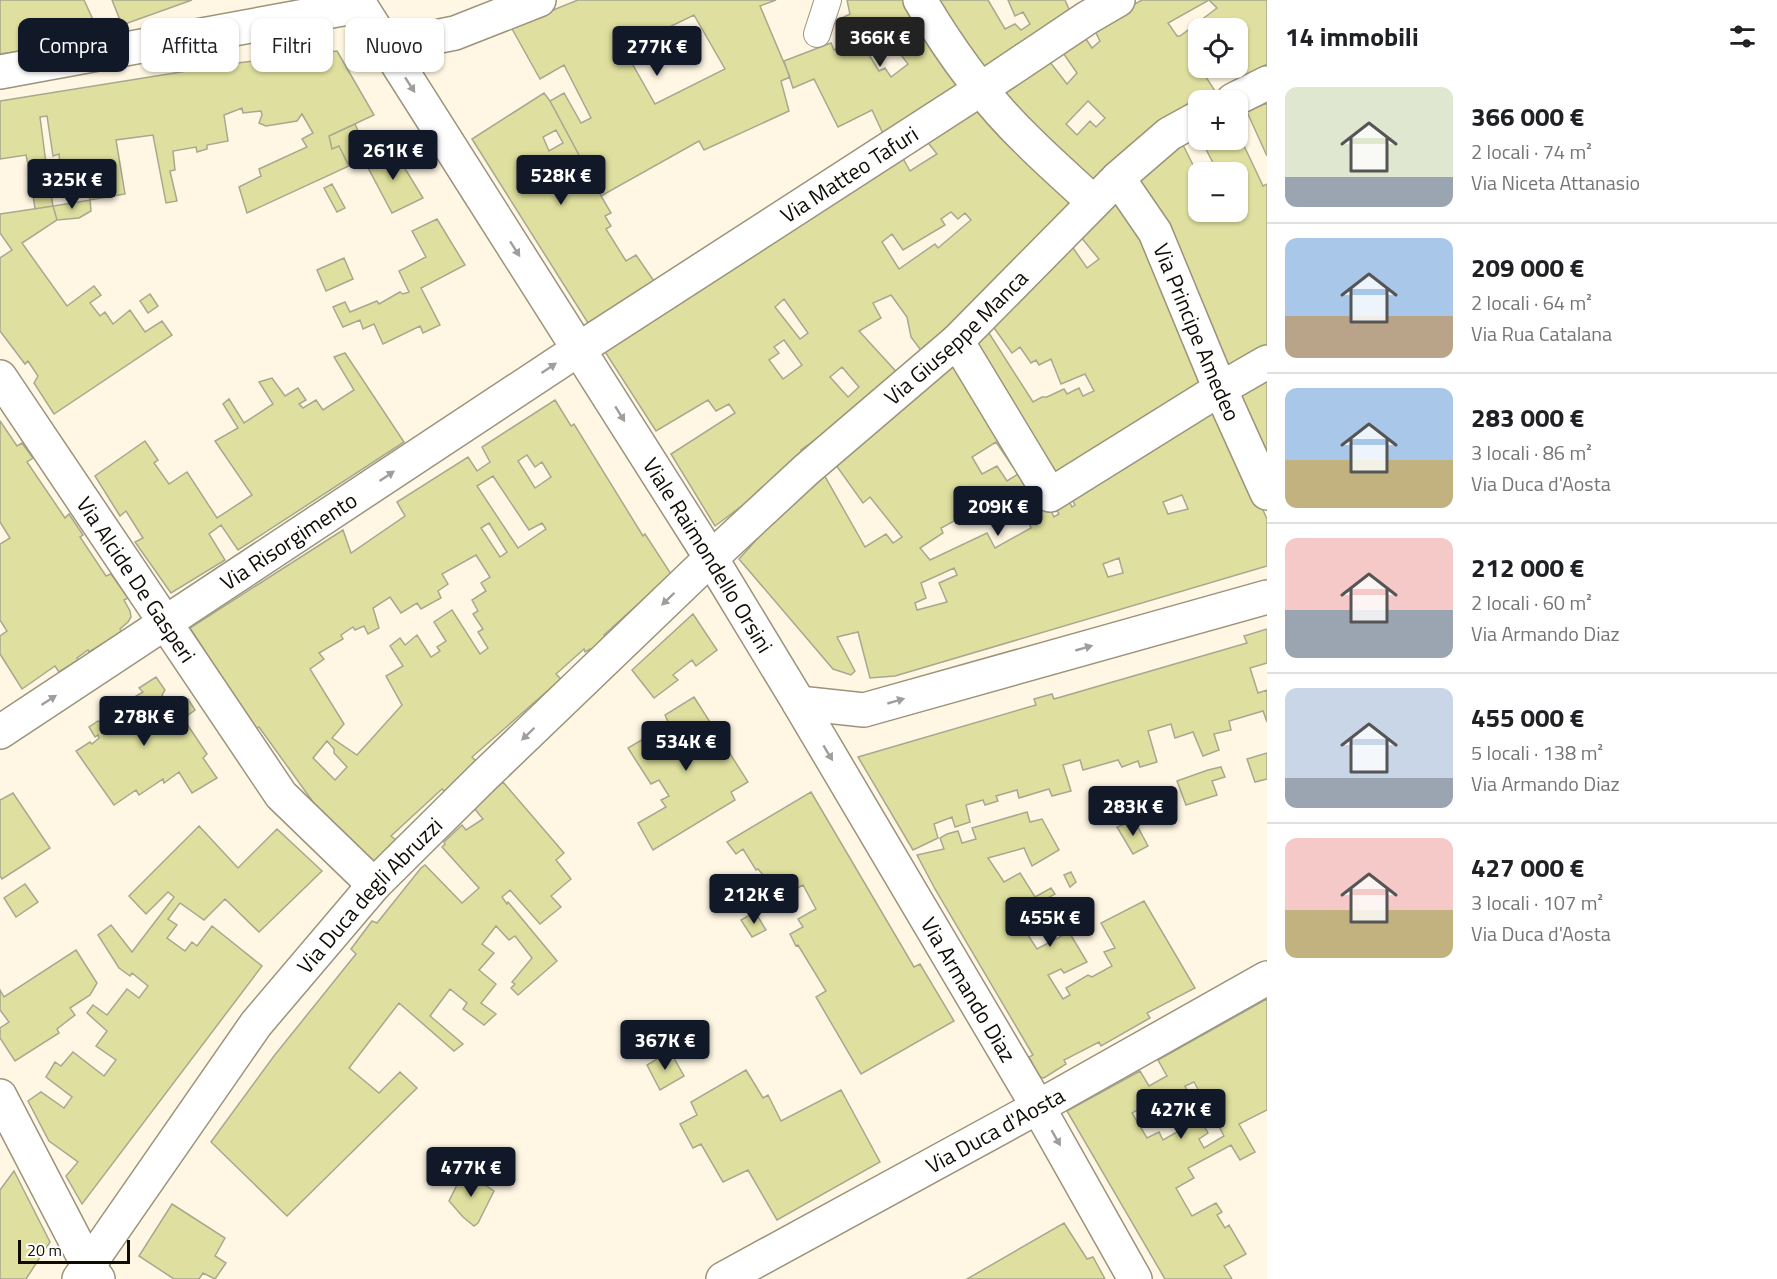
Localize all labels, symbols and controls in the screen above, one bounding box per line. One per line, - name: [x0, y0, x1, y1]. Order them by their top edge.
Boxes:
- pin: 366K €: [831, 17, 929, 68]
- text: 14 immobili: [1285, 17, 1419, 56]
- chip: Compra: [18, 18, 129, 72]
- chip: Affitta: [141, 18, 239, 72]
- chip: Filtri: [251, 18, 333, 72]
- chip: Nuovo: [345, 18, 444, 72]
- map controls: [1188, 18, 1248, 222]
- button: locate: [1188, 18, 1248, 78]
- icon: filters: [1726, 20, 1759, 53]
- text: 366K €: [849, 21, 911, 52]
- pin: 277K €: [608, 26, 706, 77]
- text: 277K €: [626, 30, 688, 61]
- one-way arrow: [404, 77, 415, 93]
- button: +: [1188, 90, 1248, 150]
- text: 366 000 €: [1471, 97, 1584, 136]
- icon: home: [1333, 111, 1405, 183]
- street label: Via Matteo Tafuri: [774, 117, 925, 231]
- pin: 261K €: [344, 130, 442, 181]
- text: 261K €: [362, 134, 424, 165]
- text: 2 locali · 74 m²: [1471, 136, 1592, 167]
- pin: 528K €: [512, 155, 610, 206]
- pin: 325K €: [23, 159, 121, 210]
- text: 528K €: [530, 159, 592, 190]
- button: −: [1188, 162, 1248, 222]
- text: 325K €: [41, 163, 103, 194]
- text: Via Niceta Attanasio: [1471, 167, 1640, 198]
- street label: Via Principe Amedeo: [1144, 238, 1249, 427]
- one-way arrow: [509, 241, 520, 257]
- text: 209 000 €: [1471, 248, 1584, 287]
- street label: Via Giuseppe Manca: [876, 262, 1036, 413]
- icon: home: [1333, 262, 1405, 334]
- text: 2 locali · 64 m²: [1471, 287, 1592, 318]
- text: Via Rua Catalana: [1471, 318, 1612, 349]
- one-way arrow: [541, 363, 557, 374]
- text: 283 000 €: [1471, 398, 1584, 437]
- one-way arrow: [614, 406, 625, 422]
- icon: home: [1333, 412, 1405, 484]
- text: 3 locali · 86 m²: [1471, 437, 1592, 468]
- street label: Viale Raimondello Orsini: [635, 451, 782, 659]
- text: Via Duca d'Aosta: [1471, 468, 1611, 499]
- one-way arrow: [378, 471, 395, 482]
- street label: Via Risorgimento: [213, 483, 364, 599]
- pin: 209K €: [949, 486, 1047, 537]
- street label: Via Alcide De Gasperi: [68, 490, 204, 669]
- text: 209K €: [967, 490, 1029, 521]
- text: 212 000 €: [1471, 548, 1584, 587]
- icon: home: [1333, 562, 1405, 634]
- text: 2 locali · 60 m²: [1471, 587, 1592, 618]
- one-way arrow: [661, 592, 676, 606]
- text: Via Armando Diaz: [1471, 618, 1620, 649]
- one-way arrow: [1075, 643, 1093, 652]
- one-way arrow: [41, 695, 57, 706]
- pin: 278K €: [95, 696, 193, 747]
- one-way arrow: [887, 696, 905, 705]
- text: 455 000 €: [1471, 698, 1584, 737]
- text: 278K €: [113, 700, 175, 731]
- icon: home: [1333, 712, 1405, 784]
- pin: 534K €: [637, 721, 735, 772]
- text: 534K €: [655, 725, 717, 756]
- one-way arrow: [520, 727, 535, 741]
- text: 5 locali · 138 m²: [1471, 737, 1603, 768]
- one-way arrow: [823, 745, 834, 761]
- text: Via Armando Diaz: [1471, 768, 1620, 799]
- pin: 283K €: [1084, 786, 1182, 837]
- text: 283K €: [1102, 790, 1164, 821]
- street label: Via Duca degli Abruzzi: [289, 809, 450, 981]
- text: 427 000 €: [1471, 848, 1584, 887]
- icon: home: [1333, 862, 1405, 934]
- pin: 212K €: [705, 874, 803, 925]
- text: 212K €: [723, 878, 785, 909]
- text: 3 locali · 107 m²: [1471, 887, 1603, 918]
- pin: 455K €: [1001, 897, 1099, 948]
- text: 455K €: [1019, 901, 1081, 932]
- street label: Via Armando Diaz: [912, 910, 1025, 1069]
- text: Via Duca d'Aosta: [1471, 918, 1611, 949]
- pin: 367K €: [616, 1020, 714, 1071]
- text: 367K €: [634, 1024, 696, 1055]
- street label: Via Duca d'Aosta: [919, 1078, 1071, 1182]
- pin: 427K €: [1132, 1089, 1230, 1140]
- text: 427K €: [1150, 1093, 1212, 1124]
- one-way arrow: [1050, 1130, 1060, 1147]
- pin: 477K €: [422, 1147, 520, 1198]
- text: 477K €: [440, 1151, 502, 1182]
- scale bar: [18, 1237, 130, 1264]
- text: 20 m: [27, 1238, 62, 1262]

